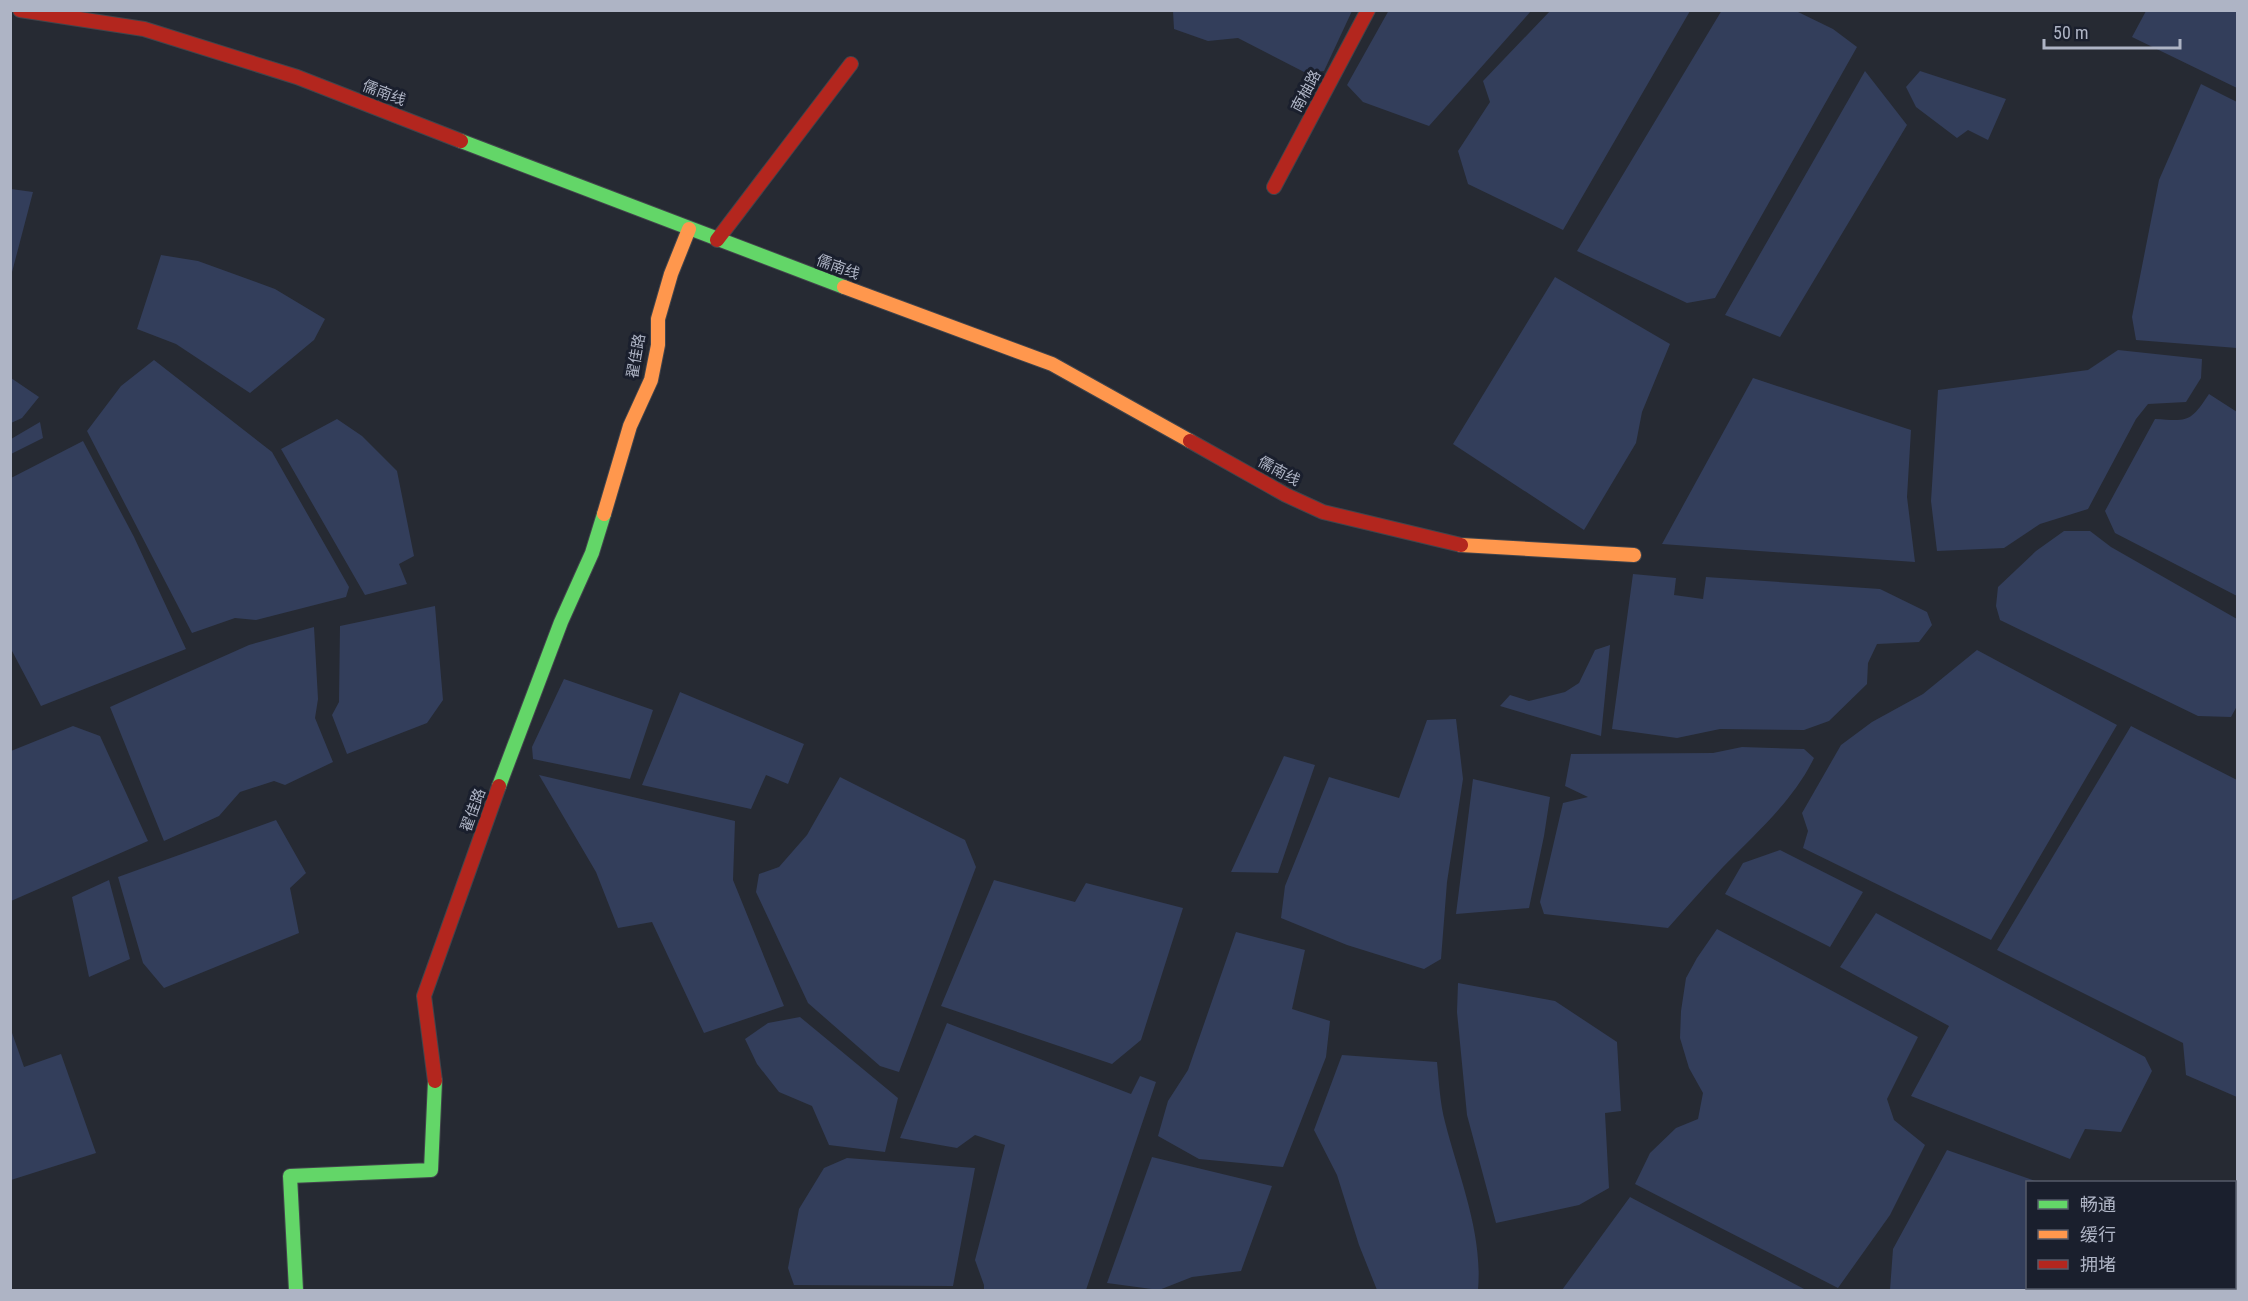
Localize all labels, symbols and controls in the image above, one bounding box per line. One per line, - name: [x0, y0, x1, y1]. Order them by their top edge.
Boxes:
- scale bar: [2044, 12, 2180, 50]
- text: 50 m: [2053, 22, 2088, 43]
- street label: 南柚路: [1287, 67, 1325, 115]
- street label: 儒南线: [360, 77, 408, 109]
- street label: 儒南线: [814, 251, 862, 283]
- street label: 翟佳路: [623, 332, 649, 380]
- street label: 儒南线: [1255, 452, 1303, 490]
- street label: 翟佳路: [457, 786, 489, 834]
- legend: [2026, 1181, 2236, 1289]
- text: 畅通: [2080, 1194, 2116, 1215]
- text: 缓行: [2080, 1224, 2116, 1245]
- text: 拥堵: [2080, 1254, 2116, 1275]

